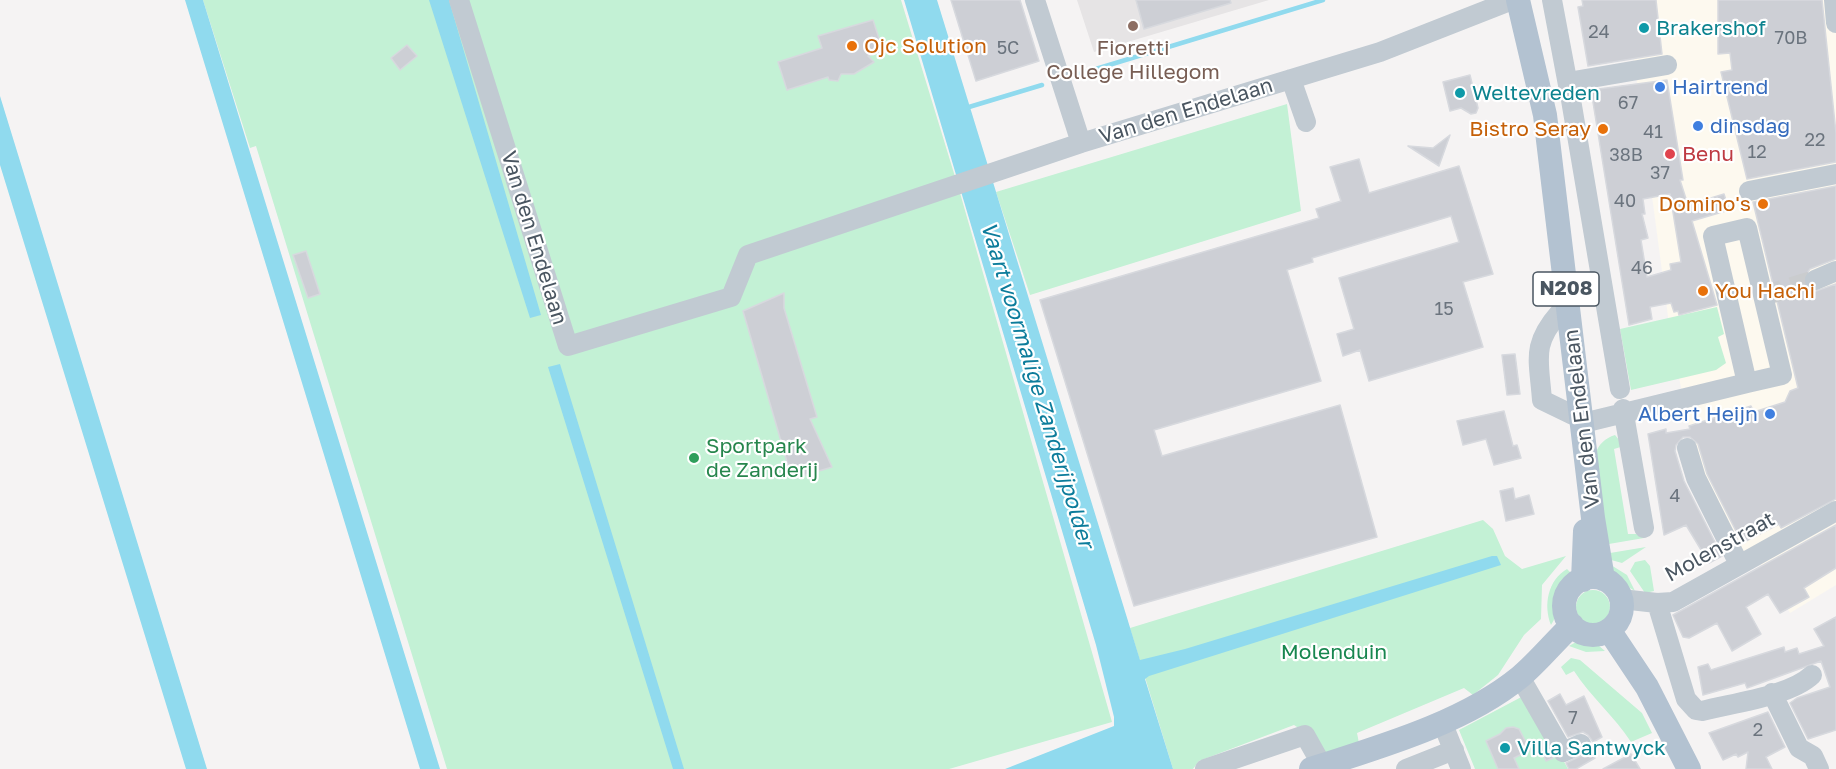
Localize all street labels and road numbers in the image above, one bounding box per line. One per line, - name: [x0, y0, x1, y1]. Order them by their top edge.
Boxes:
- street label: Van den Endelaan: [1096, 73, 1276, 149]
- street label: Van den Endelaan: [496, 148, 572, 328]
- road number: N208: [1533, 272, 1599, 306]
- street label: Van den Endelaan: [1559, 328, 1605, 510]
- street label: Molenstraat: [1661, 506, 1779, 588]

